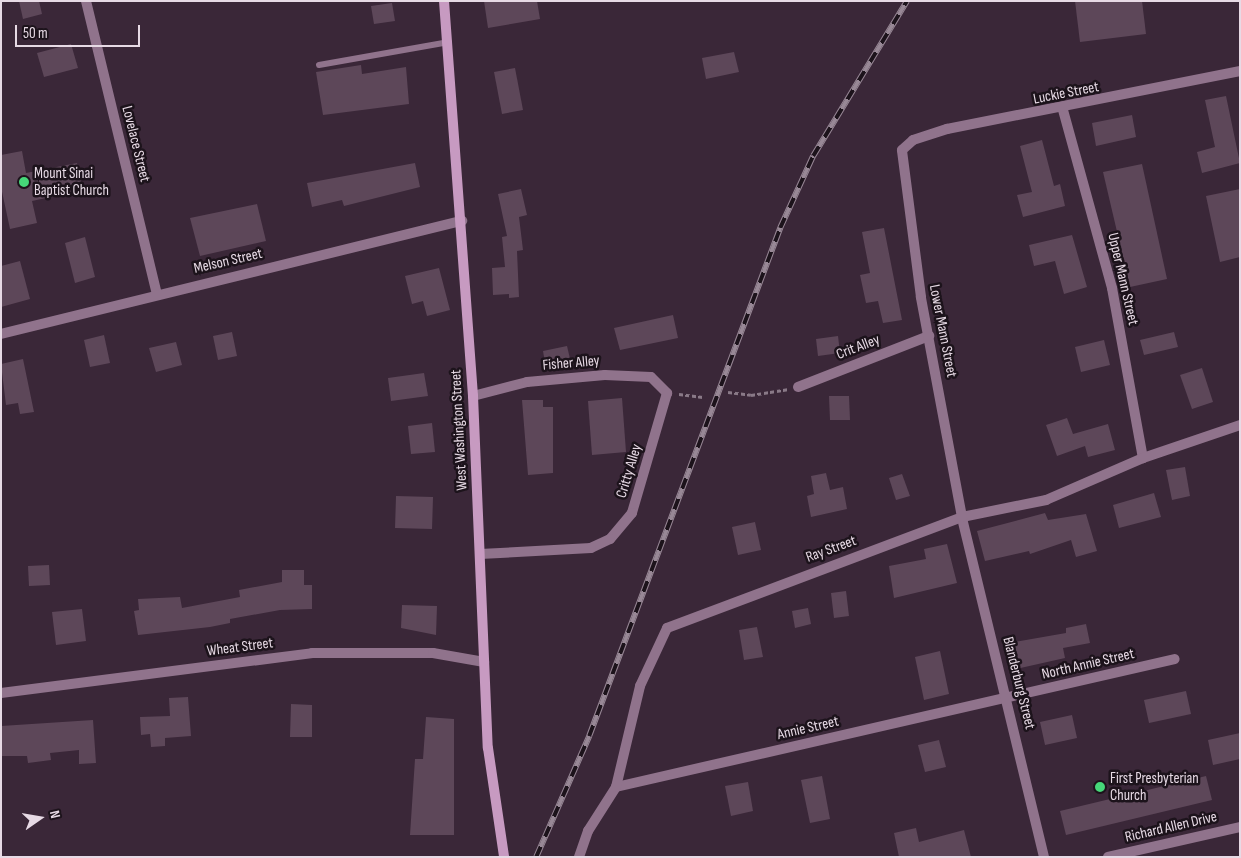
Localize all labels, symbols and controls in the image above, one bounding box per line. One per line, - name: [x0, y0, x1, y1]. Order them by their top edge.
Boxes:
- scale bar: [18, 15, 142, 47]
- text: 50 m: [23, 24, 48, 43]
- street label: Luckie Street: [1032, 78, 1100, 108]
- street label: Lovelace Street: [118, 104, 154, 184]
- place label: Mount Sinai Baptist Church: [34, 164, 109, 199]
- marker: Mount Sinai Baptist Church: [18, 176, 30, 188]
- street label: Upper Mann Street: [1104, 231, 1142, 327]
- street label: Melson Street: [192, 244, 264, 278]
- street label: Lower Mann Street: [925, 283, 961, 379]
- street label: Crit Alley: [834, 331, 882, 363]
- street label: Fisher Alley: [542, 352, 600, 374]
- street label: West Washington Street: [447, 369, 471, 491]
- street label: Critty Alley: [612, 442, 646, 500]
- street label: Ray Street: [803, 532, 859, 566]
- street label: Wheat Street: [206, 634, 274, 660]
- street label: Blanderburg Street: [999, 635, 1039, 731]
- street label: North Annie Street: [1040, 645, 1136, 683]
- street label: Annie Street: [776, 712, 840, 744]
- place label: First Presbyterian Church: [1110, 769, 1199, 804]
- marker: First Presbyterian Church: [1094, 781, 1106, 793]
- north arrow: [15, 793, 65, 843]
- street label: Richard Allen Drive: [1123, 808, 1219, 846]
- text: N: [46, 809, 64, 820]

